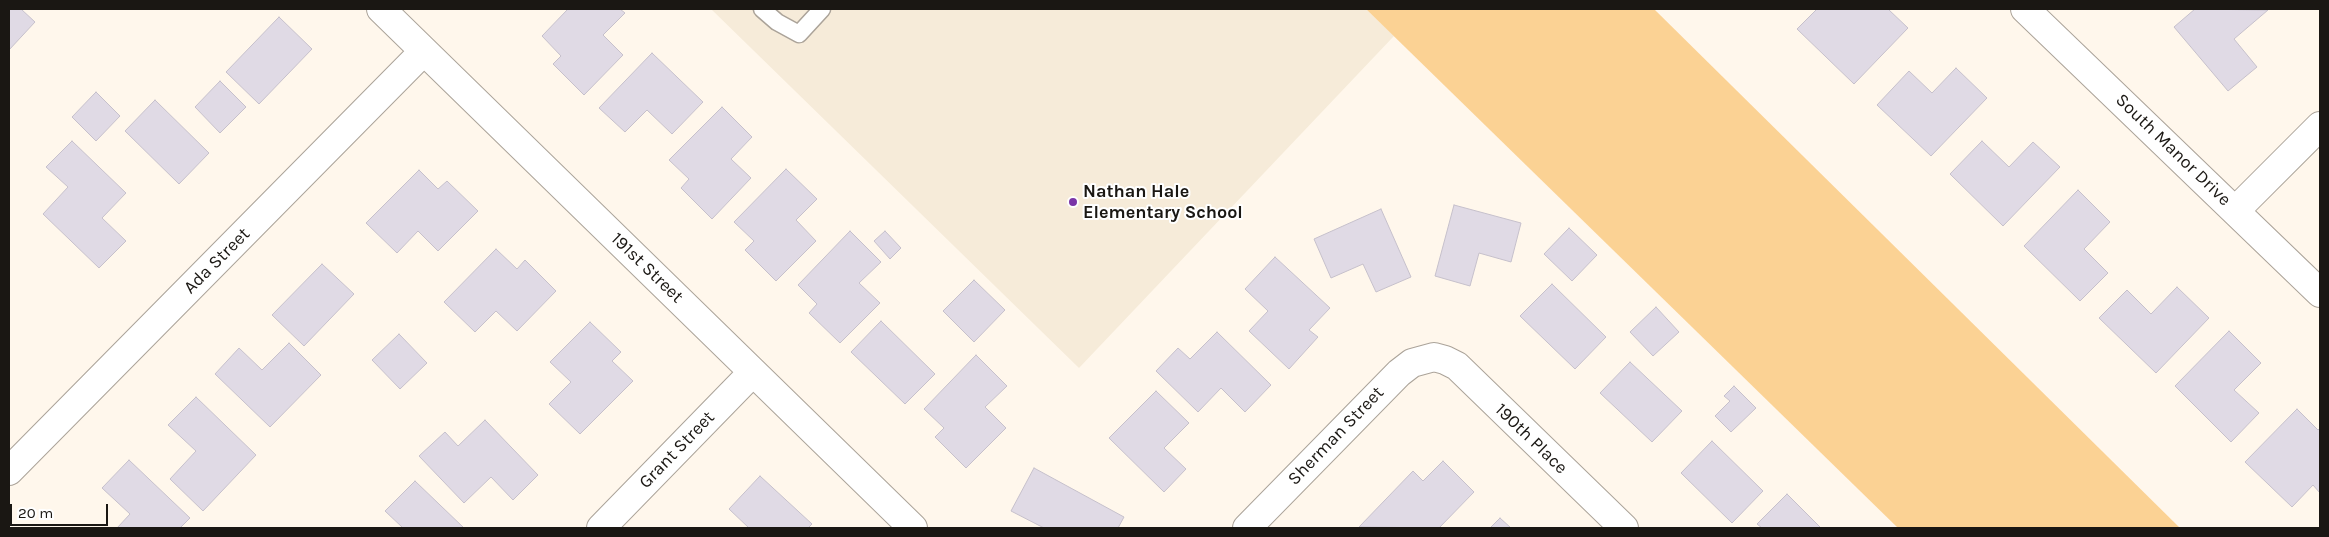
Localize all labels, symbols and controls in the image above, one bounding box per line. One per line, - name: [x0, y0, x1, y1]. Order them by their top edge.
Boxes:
- street label: South Manor Drive: [2111, 89, 2235, 211]
- place label: Nathan Hale Elementary School: [1083, 181, 1243, 223]
- marker: Nathan Hale Elementary School: [1067, 196, 1079, 208]
- street label: Ada Street: [179, 223, 255, 299]
- street label: 191st Street: [606, 228, 688, 308]
- street label: Sherman Street: [1283, 382, 1389, 490]
- street label: 190th Place: [1490, 399, 1572, 479]
- street label: Grant Street: [635, 407, 719, 493]
- scale bar: [12, 494, 110, 526]
- text: 20 m: [18, 504, 53, 522]

